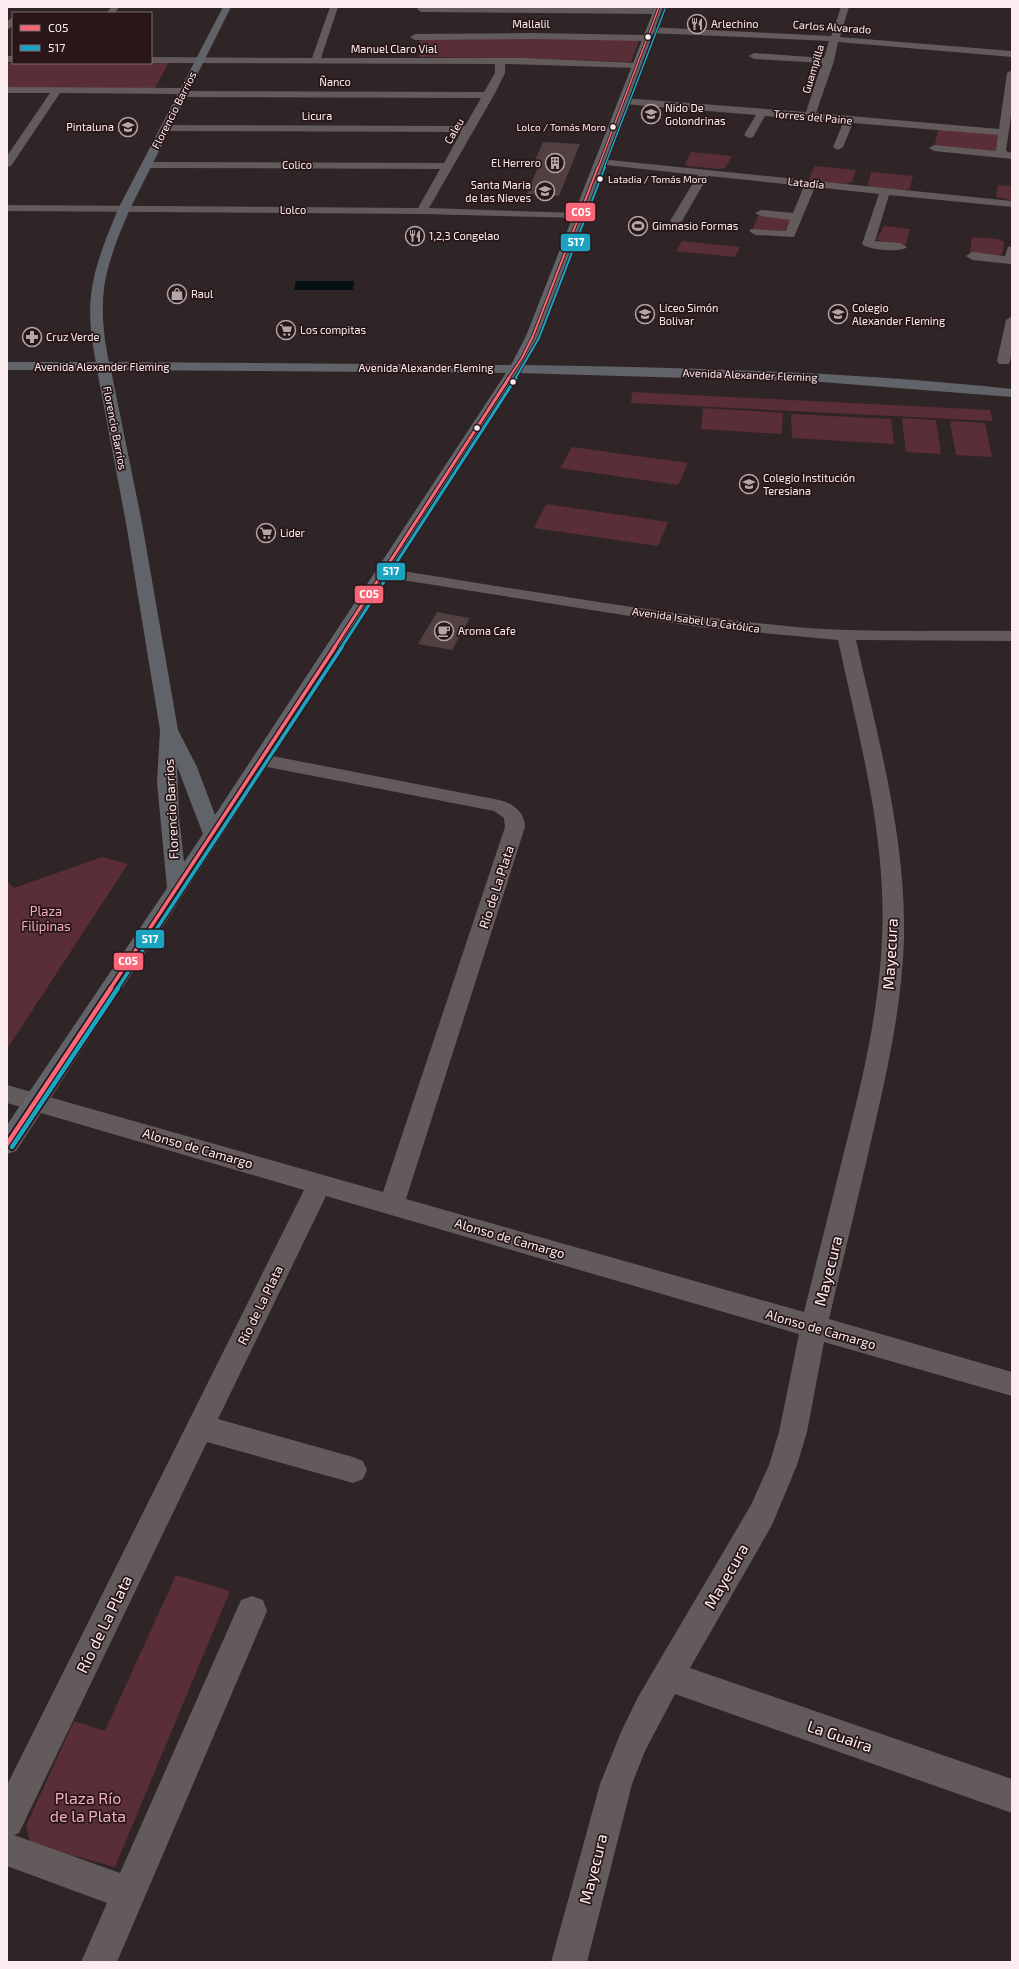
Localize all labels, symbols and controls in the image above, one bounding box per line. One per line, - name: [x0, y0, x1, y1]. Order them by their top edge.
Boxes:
- legend: [12, 12, 152, 64]
- restaurant icon: Arlechino: [686, 13, 708, 35]
- street label: Mallalil: [512, 17, 550, 30]
- place label: Arlechino: [711, 17, 759, 30]
- street label: Carlos Alvarado: [792, 17, 872, 36]
- text: C05: [48, 20, 69, 34]
- unlabelled marker: [643, 32, 653, 42]
- text: 517: [48, 40, 65, 54]
- street label: Manuel Claro Vial: [351, 42, 438, 55]
- street label: Guampilla: [799, 43, 826, 95]
- street label: Florencio Barrios: [148, 69, 199, 151]
- street label: Ñanco: [319, 75, 351, 88]
- place label: Nido De Golondrinas: [665, 101, 726, 127]
- school or university icon: Nido De Golondrinas: [640, 103, 662, 125]
- street label: Torres del Paine: [773, 107, 853, 126]
- street label: Licura: [302, 109, 332, 122]
- street label: Caleu: [441, 115, 466, 146]
- school or university icon: Pintaluna: [117, 116, 139, 138]
- place label: Pintaluna: [66, 120, 114, 133]
- place label: Lolco / Tomás Moro: [516, 121, 606, 133]
- marker: Lolco / Tomás Moro: [608, 122, 618, 132]
- building icon: El Herrero: [544, 152, 566, 174]
- place label: El Herrero: [491, 156, 541, 169]
- street label: Colico: [282, 158, 312, 171]
- place label: Latadia / Tomás Moro: [608, 173, 707, 185]
- marker: Latadia / Tomás Moro: [595, 174, 605, 184]
- street label: Latadía: [787, 174, 825, 191]
- place label: Santa Maria de las Nieves: [465, 178, 531, 204]
- school or university icon: Santa Maria de las Nieves: [534, 180, 556, 202]
- line badge: C05: [565, 202, 596, 222]
- street label: Lolco: [280, 203, 306, 216]
- text: C05: [571, 205, 591, 218]
- sports icon: Gimnasio Formas: [627, 215, 649, 237]
- place label: Gimnasio Formas: [652, 219, 739, 232]
- restaurant icon: 1,2,3 Congelao: [404, 225, 426, 247]
- place label: 1,2,3 Congelao: [429, 229, 500, 242]
- line badge: 517: [560, 233, 591, 252]
- text: 517: [568, 235, 585, 248]
- shop icon: Raul: [166, 283, 188, 305]
- place label: Raul: [191, 287, 214, 300]
- place label: Liceo Simón Bolivar: [659, 301, 718, 327]
- place label: Colegio Alexander Fleming: [852, 301, 945, 327]
- school or university icon: Liceo Simón Bolivar: [634, 303, 656, 325]
- school or university icon: Colegio Alexander Fleming: [827, 303, 849, 325]
- supermarket icon: Los compitas: [275, 319, 297, 341]
- place label: Los compitas: [300, 323, 366, 336]
- pharmacy icon: Cruz Verde: [21, 326, 43, 348]
- place label: Cruz Verde: [46, 330, 100, 343]
- street label: Avenida Alexander Fleming: [34, 360, 170, 373]
- street label: Avenida Alexander Fleming: [358, 361, 494, 374]
- street label: Avenida Alexander Fleming: [682, 366, 818, 383]
- unlabelled marker: [508, 377, 518, 387]
- street label: Florencio Barrios: [101, 385, 130, 471]
- unlabelled marker: [472, 423, 482, 433]
- place label: Colegio Institución Teresiana: [763, 471, 855, 497]
- school or university icon: Colegio Institución Teresiana: [738, 473, 760, 495]
- supermarket icon: Lider: [255, 522, 277, 544]
- place label: Lider: [280, 526, 306, 539]
- line badge: 517: [376, 562, 406, 581]
- text: 517: [383, 564, 400, 577]
- line badge: C05: [354, 585, 384, 604]
- text: C05: [359, 587, 379, 600]
- street label: Avenida Isabel La Católica: [631, 604, 761, 635]
- cafe icon: Aroma Cafe: [433, 620, 455, 642]
- place label: Aroma Cafe: [458, 624, 516, 637]
- street label: Florencio Barrios: [160, 758, 182, 860]
- street label: Río de La Plata: [475, 843, 517, 931]
- park label: Plaza Filipinas: [21, 903, 71, 934]
- street label: Mayecura: [878, 918, 901, 990]
- line badge: 517: [135, 929, 165, 949]
- text: 517: [142, 932, 159, 945]
- line badge: C05: [113, 952, 144, 971]
- text: C05: [118, 954, 138, 967]
- street label: Alonso de Camargo: [141, 1125, 255, 1171]
- street label: Alonso de Camargo: [453, 1215, 567, 1261]
- street label: Mayecura: [810, 1234, 845, 1308]
- street label: Río de La Plata: [234, 1263, 286, 1347]
- street label: Alonso de Camargo: [764, 1306, 878, 1352]
- street label: Mayecura: [699, 1540, 752, 1612]
- street label: Río de La Plata: [72, 1572, 135, 1676]
- street label: La Guaira: [805, 1716, 875, 1756]
- park label: Plaza Río de la Plata: [50, 1788, 126, 1825]
- street label: Mayecura: [575, 1832, 610, 1906]

